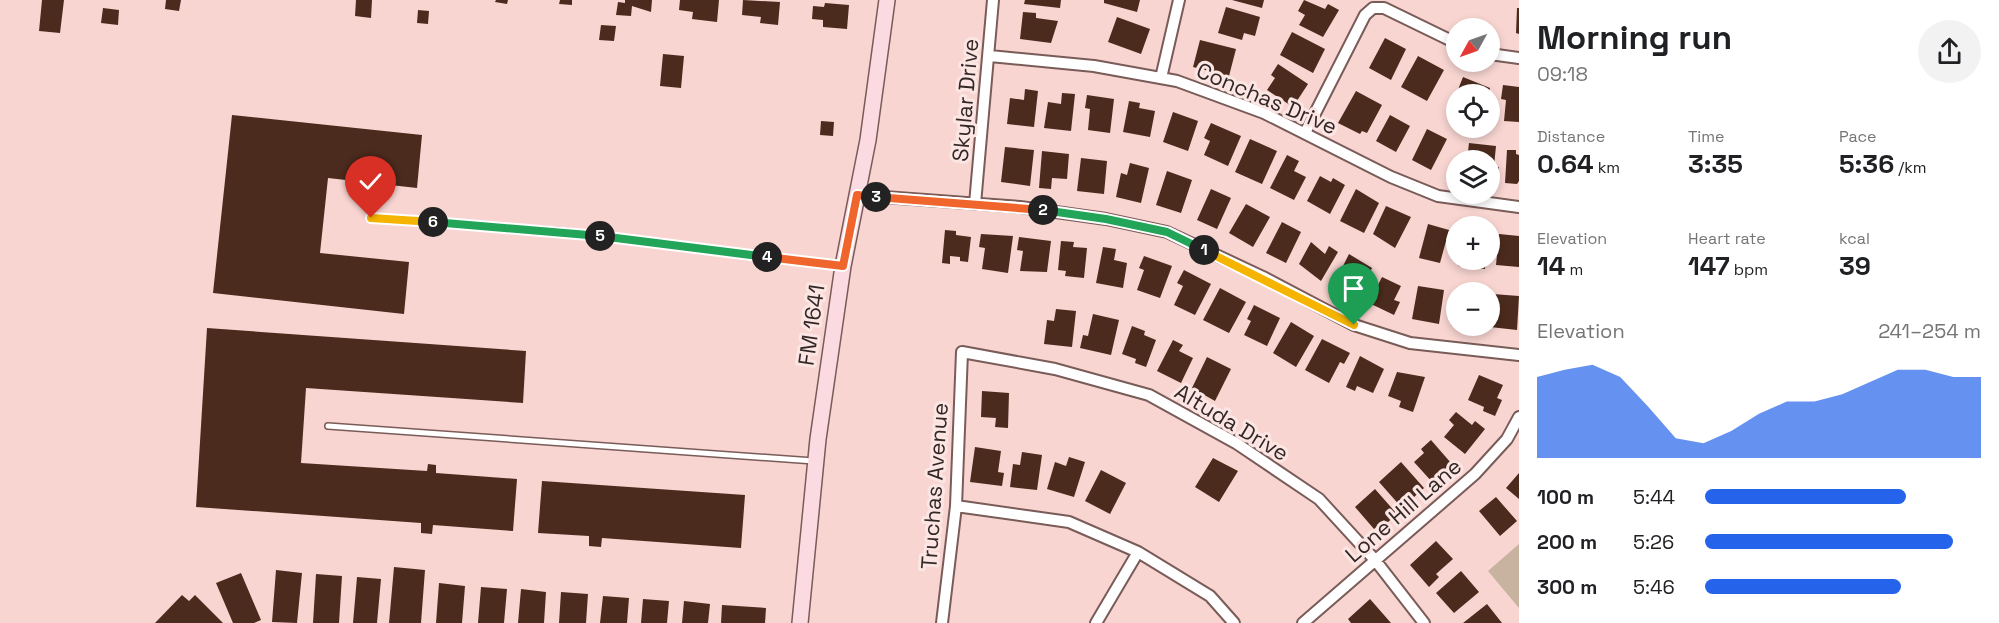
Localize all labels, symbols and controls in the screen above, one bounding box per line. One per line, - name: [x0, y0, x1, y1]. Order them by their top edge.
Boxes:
- text: Morning run: [1537, 17, 1732, 59]
- north arrow: [1446, 18, 1500, 72]
- map controls: [1446, 18, 1500, 336]
- button: share: [1918, 20, 1981, 83]
- street label: Skylar Drive: [946, 37, 984, 163]
- street label: Conchas Drive: [1192, 56, 1342, 140]
- text: 09:18: [1537, 61, 1588, 87]
- button: locate: [1446, 84, 1500, 138]
- text: Distance: [1537, 126, 1605, 147]
- text: Time: [1688, 126, 1724, 147]
- text: Pace: [1839, 126, 1876, 147]
- text: 0.64: [1537, 147, 1594, 181]
- text: 3:35: [1688, 147, 1743, 181]
- text: 5:36: [1839, 147, 1894, 181]
- button: layers: [1446, 150, 1500, 204]
- pin: [345, 156, 396, 218]
- text: km: [1594, 157, 1620, 178]
- text: /km: [1894, 157, 1927, 178]
- icon: check: [354, 165, 387, 198]
- pin: 3: [861, 182, 891, 212]
- text: 3: [871, 186, 881, 207]
- pin: 2: [1028, 195, 1058, 225]
- text: 2: [1038, 199, 1048, 220]
- pin: 6: [418, 207, 448, 237]
- text: 6: [428, 211, 438, 232]
- button: +: [1446, 216, 1500, 270]
- pin: 5: [585, 221, 615, 251]
- text: 5: [595, 225, 605, 246]
- text: Elevation: [1537, 228, 1607, 249]
- text: Heart rate: [1688, 228, 1766, 249]
- text: kcal: [1839, 228, 1870, 249]
- pin: 1: [1189, 235, 1219, 265]
- text: 1: [1200, 239, 1208, 260]
- pin: 4: [752, 242, 782, 272]
- text: 4: [762, 246, 772, 267]
- text: 14: [1537, 249, 1565, 283]
- text: 147: [1688, 249, 1730, 283]
- text: 39: [1839, 249, 1871, 283]
- text: m: [1565, 259, 1583, 280]
- text: bpm: [1730, 259, 1768, 280]
- pin: [1328, 263, 1379, 325]
- icon: arrive: [1337, 272, 1370, 305]
- button: −: [1446, 282, 1500, 336]
- street label: FM 1641: [791, 283, 831, 367]
- text: Elevation: [1537, 318, 1625, 344]
- text: 241–254 m: [1878, 318, 1981, 344]
- street label: Altuda Drive: [1170, 377, 1294, 467]
- street label: Truchas Avenue: [914, 402, 954, 570]
- street label: Lone Hill Lane: [1339, 452, 1467, 568]
- text: 100 m: [1537, 484, 1594, 510]
- text: 5:44: [1633, 484, 1675, 510]
- text: 200 m: [1537, 529, 1597, 555]
- text: 5:26: [1633, 529, 1674, 555]
- text: 300 m: [1537, 574, 1597, 600]
- text: 5:46: [1633, 574, 1675, 600]

